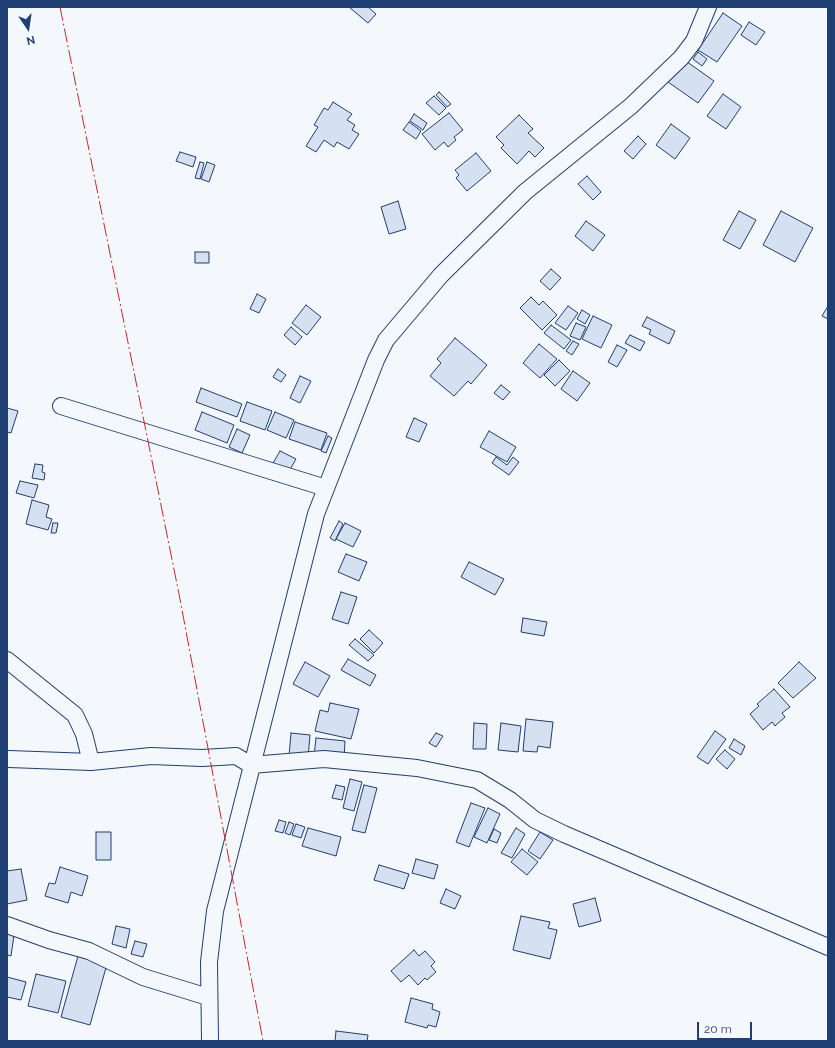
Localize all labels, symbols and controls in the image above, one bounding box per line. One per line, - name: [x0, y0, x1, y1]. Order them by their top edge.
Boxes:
- north arrow: [8, 8, 48, 48]
- text: N: [25, 33, 36, 47]
- scale bar: [699, 1014, 754, 1040]
- text: 20 m: [704, 1022, 732, 1036]

